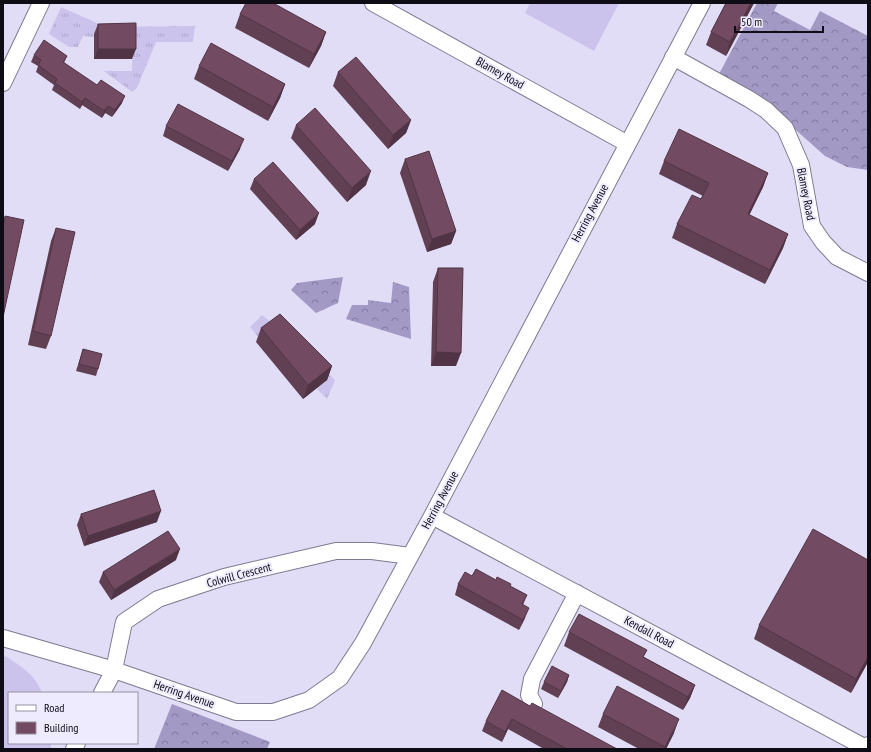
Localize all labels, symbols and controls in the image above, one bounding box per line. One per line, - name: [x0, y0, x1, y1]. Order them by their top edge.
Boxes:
- scale bar: [735, 8, 823, 34]
- text: 50 m: [741, 14, 762, 29]
- street label: Blamey Road: [473, 53, 527, 92]
- street label: Blamey Road: [794, 166, 819, 221]
- street label: Herring Avenue: [568, 181, 611, 244]
- street label: Herring Avenue: [418, 468, 461, 531]
- street label: Colwill Crescent: [205, 559, 273, 590]
- street label: Kendall Road: [622, 612, 677, 651]
- street label: Herring Avenue: [152, 676, 217, 711]
- legend: [8, 692, 138, 744]
- text: Road: [44, 700, 64, 715]
- text: Building: [44, 720, 79, 735]

